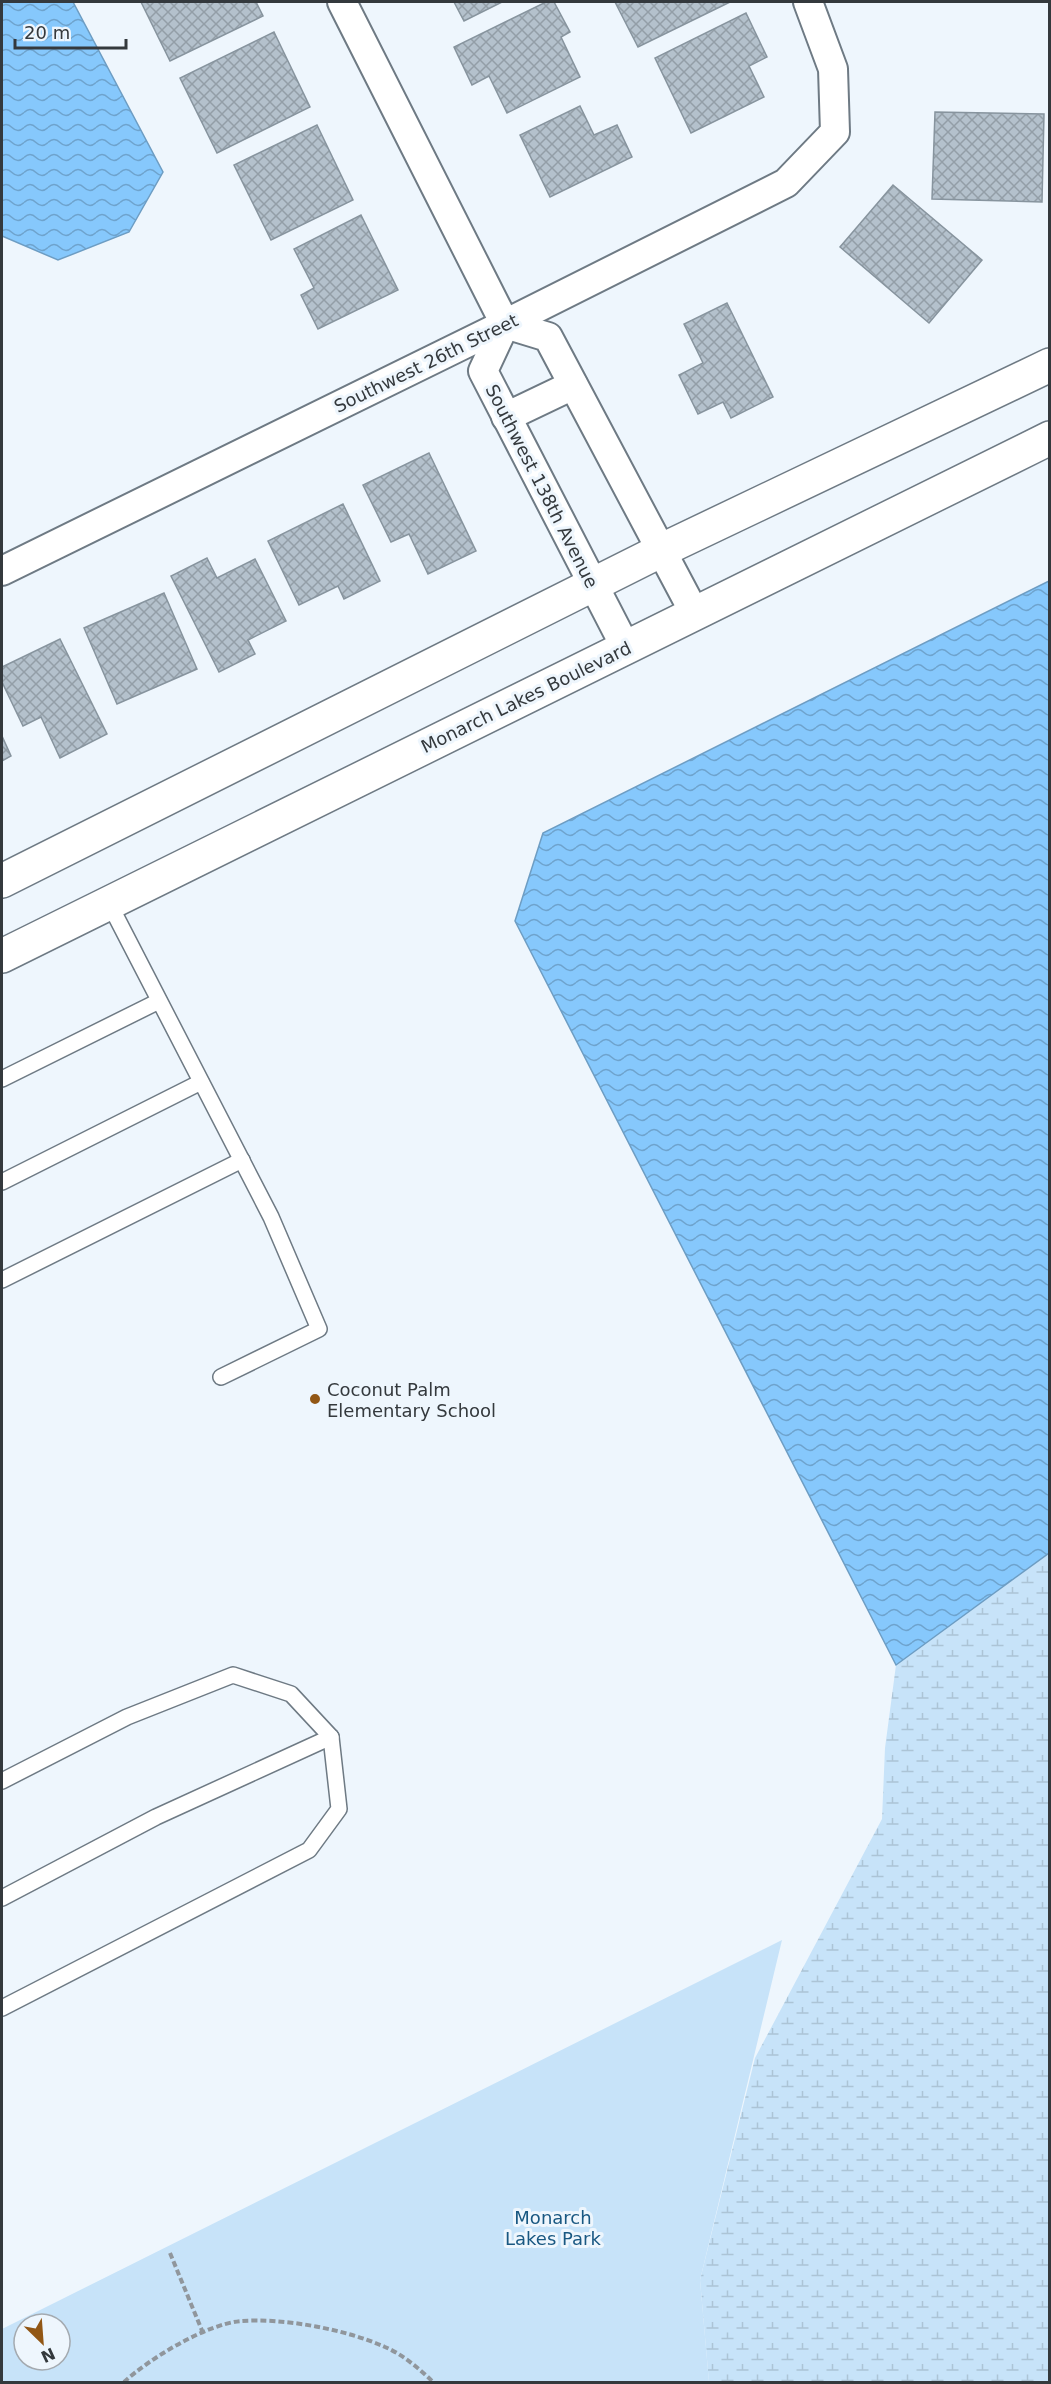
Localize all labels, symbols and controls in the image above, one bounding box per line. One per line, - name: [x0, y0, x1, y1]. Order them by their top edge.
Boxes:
- scale bar: [15, 12, 126, 50]
- text: 20 m: [24, 22, 70, 43]
- street label: Southwest 26th Street: [331, 309, 521, 417]
- street label: Southwest 138th Avenue: [481, 381, 603, 591]
- street label: Monarch Lakes Boulevard: [418, 637, 634, 757]
- place label: Coconut Palm Elementary School: [327, 1379, 496, 1421]
- marker: Coconut Palm Elementary School: [308, 1392, 322, 1406]
- park label: Monarch Lakes Park: [505, 2207, 602, 2249]
- north arrow: [12, 2312, 72, 2372]
- text: N: [38, 2344, 58, 2367]

